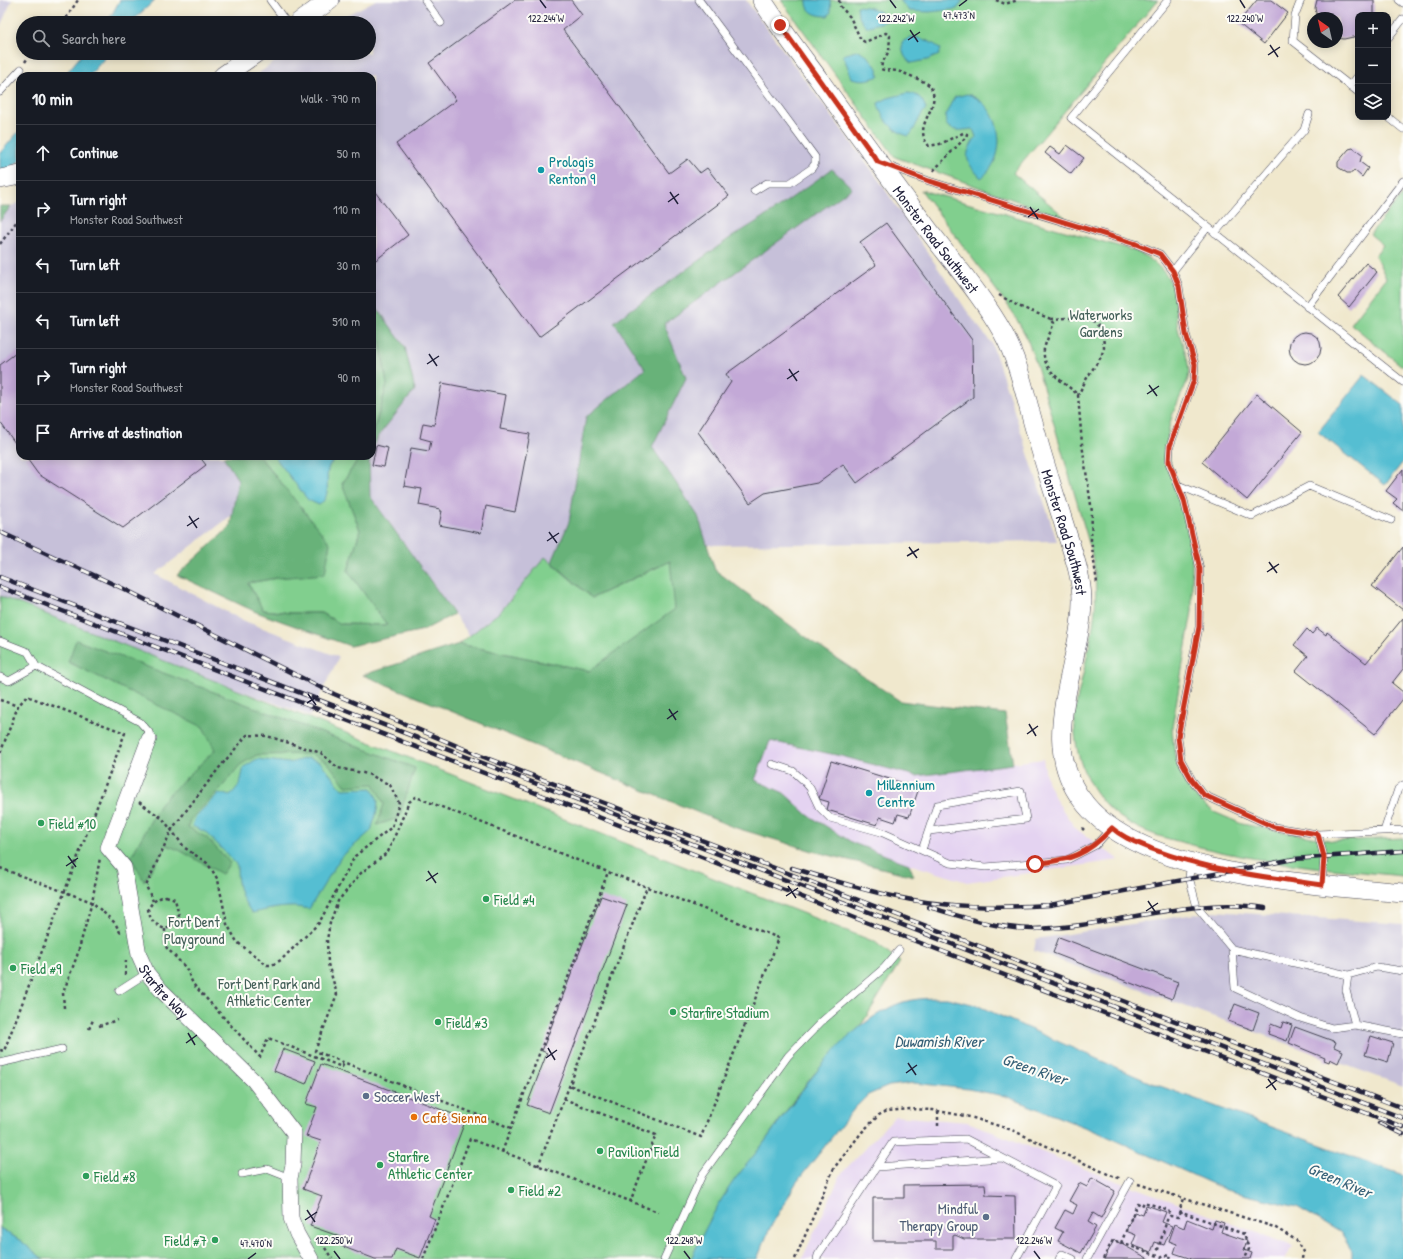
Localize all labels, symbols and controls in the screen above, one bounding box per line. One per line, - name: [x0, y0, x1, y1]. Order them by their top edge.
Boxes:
- text: 47.473°N: [943, 9, 975, 22]
- text: 122.244°W: [528, 12, 565, 25]
- text: 122.242°W: [878, 12, 915, 25]
- text: 122.240°W: [1227, 12, 1264, 25]
- north arrow: [1307, 12, 1343, 48]
- map controls: [1355, 12, 1391, 120]
- button: +: [1355, 12, 1391, 48]
- search box: [16, 16, 376, 60]
- route end: [771, 16, 789, 34]
- icon: search: [30, 27, 52, 49]
- text: Search here: [62, 28, 126, 49]
- button: −: [1355, 48, 1391, 84]
- button: layers: [1355, 84, 1391, 120]
- text: 10 min: [32, 87, 73, 110]
- text: Walk · 790 m: [301, 89, 360, 107]
- icon: ahead: [32, 142, 54, 164]
- text: Continue: [70, 142, 118, 163]
- text: 50 m: [337, 144, 360, 162]
- place label: Prologis Renton 9: [549, 151, 596, 189]
- marker: Prologis Renton 9: [536, 165, 546, 175]
- street label: Monster Road Southwest: [888, 181, 985, 298]
- text: Turn right: [70, 189, 126, 210]
- icon: right: [32, 198, 54, 220]
- text: 110 m: [333, 200, 360, 218]
- text: Monster Road Southwest: [70, 210, 183, 228]
- icon: left: [32, 254, 54, 276]
- text: Turn left: [70, 254, 120, 275]
- text: 30 m: [337, 256, 360, 274]
- park label: Waterworks Gardens: [1070, 304, 1133, 342]
- icon: left: [32, 310, 54, 332]
- text: Turn left: [70, 310, 120, 331]
- text: 510 m: [332, 312, 360, 330]
- text: Turn right: [70, 357, 126, 378]
- icon: right: [32, 366, 54, 388]
- text: 90 m: [338, 368, 360, 386]
- text: Monster Road Southwest: [70, 378, 183, 396]
- icon: arrive: [32, 422, 54, 444]
- text: Arrive at destination: [70, 422, 182, 443]
- street label: Monster Road Southwest: [1037, 466, 1092, 597]
- place label: Millennium Centre: [877, 774, 935, 812]
- marker: Millennium Centre: [864, 788, 874, 798]
- place label: Field #10: [48, 813, 97, 834]
- marker: Field #10: [36, 818, 46, 828]
- route start: [1026, 855, 1044, 873]
- place label: Field #4: [493, 889, 535, 910]
- marker: Field #4: [481, 894, 491, 904]
- park label: Fort Dent Playground: [164, 911, 224, 949]
- place label: Field #9: [20, 958, 62, 979]
- street label: Starfire Way: [134, 961, 194, 1023]
- marker: Field #9: [8, 963, 18, 973]
- park label: Fort Dent Park and Athletic Center: [217, 973, 320, 1011]
- place label: Starfire Stadium: [681, 1002, 769, 1023]
- marker: Starfire Stadium: [668, 1007, 678, 1017]
- place label: Field #3: [445, 1012, 488, 1033]
- marker: Field #3: [433, 1017, 443, 1027]
- water label: Duwamish River: [895, 1030, 985, 1052]
- water label: Green River: [1000, 1048, 1072, 1091]
- place label: Soccer West: [374, 1086, 441, 1107]
- marker: Soccer West: [361, 1091, 371, 1101]
- place label: Café Sienna: [422, 1107, 487, 1128]
- marker: Café Sienna: [409, 1112, 419, 1122]
- place label: Pavilion Field: [608, 1141, 679, 1162]
- place label: Starfire Athletic Center: [388, 1146, 473, 1184]
- marker: Pavilion Field: [595, 1146, 605, 1156]
- water label: Green River: [1305, 1157, 1377, 1204]
- marker: Starfire Athletic Center: [375, 1160, 385, 1170]
- place label: Field #8: [93, 1166, 136, 1187]
- marker: Field #8: [81, 1171, 91, 1181]
- place label: Field #2: [518, 1180, 561, 1201]
- marker: Field #2: [506, 1185, 516, 1195]
- place label: Mindful Therapy Group: [899, 1198, 979, 1236]
- marker: Mindful Therapy Group: [981, 1212, 991, 1222]
- place label: Field #7: [163, 1230, 207, 1251]
- text: 122.250°W: [316, 1234, 353, 1247]
- text: 122.248°W: [666, 1234, 703, 1247]
- text: 122.246°W: [1016, 1234, 1053, 1247]
- marker: Field #7: [210, 1235, 220, 1245]
- text: 47.470°N: [240, 1237, 272, 1250]

